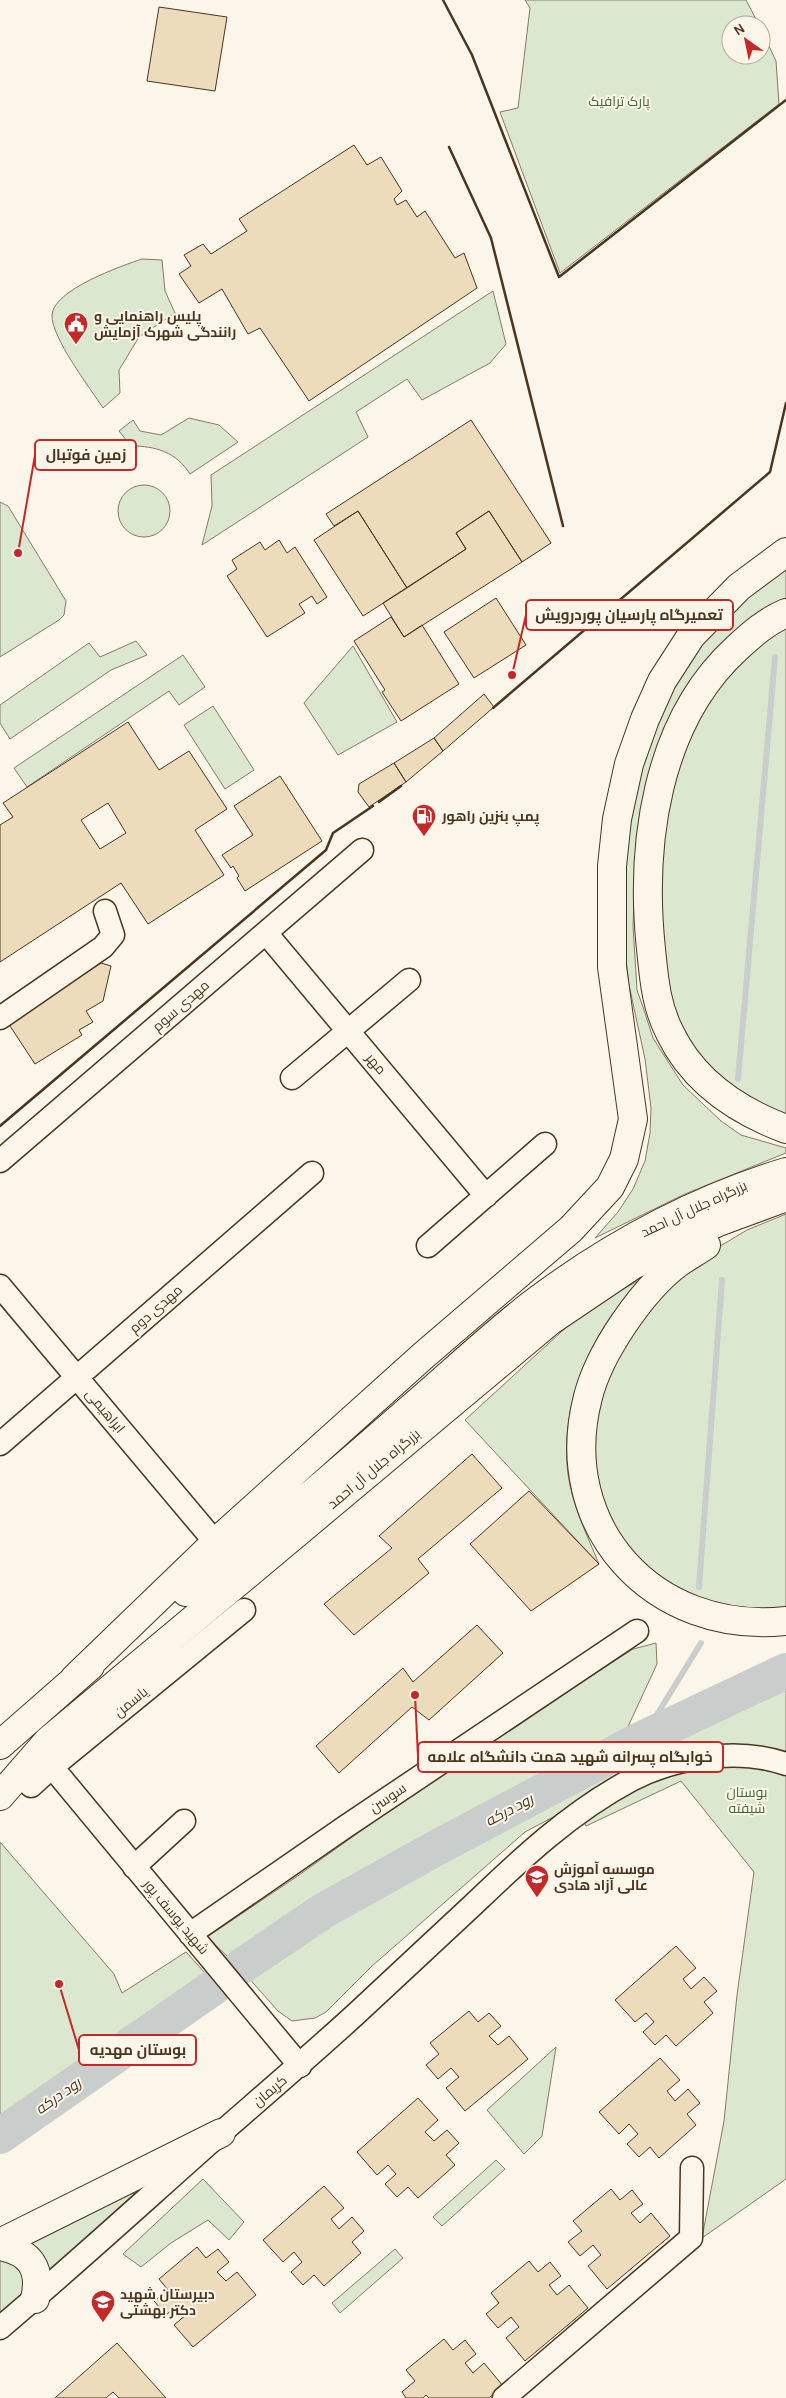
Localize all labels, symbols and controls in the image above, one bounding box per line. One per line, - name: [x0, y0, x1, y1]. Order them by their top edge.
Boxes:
- north arrow: [721, 15, 771, 65]
- text: N: [730, 20, 748, 39]
- park label: پارک ترافیک: [588, 93, 650, 111]
- place label: پلیس راهنمایی و رانندگی شهرک آزمایش: [94, 308, 236, 341]
- public building icon: پلیس راهنمایی و رانندگی شهرک آزمایش: [63, 311, 89, 345]
- callout: زمین فوتبال: [35, 440, 136, 470]
- text: زمین فوتبال: [46, 446, 126, 464]
- callout: تعمیرگاه پارسیان پوردرویش: [526, 600, 733, 630]
- text: تعمیرگاه پارسیان پوردرویش: [535, 606, 723, 626]
- fuel station icon: پمپ بنزین راهور: [411, 803, 437, 837]
- place label: پمپ بنزین راهور: [441, 808, 539, 827]
- street label: مهدی سوم: [149, 977, 214, 1036]
- street label: مهر: [362, 1049, 390, 1078]
- street label: بزرگراه جلال آل احمد: [638, 1177, 750, 1241]
- street label: مهدی دوم: [126, 1281, 187, 1337]
- street label: ابراهیمی: [82, 1385, 128, 1437]
- street label: بزرگراه جلال آل احمد: [324, 1425, 424, 1513]
- street label: یاسمن: [111, 1683, 152, 1721]
- callout: خوابگاه پسرانه شهید همت دانشگاه علامه: [418, 1742, 723, 1772]
- text: خوابگاه پسرانه شهید همت دانشگاه علامه: [427, 1748, 713, 1768]
- street label: سوسن: [366, 1780, 410, 1816]
- park label: بوستان شیفته: [727, 1784, 767, 1817]
- water label: رود درکه: [482, 1789, 537, 1830]
- place label: موسسه آموزش عالی آزاد هادی: [554, 1861, 655, 1894]
- school or university icon: موسسه آموزش عالی آزاد هادی: [524, 1864, 550, 1898]
- street label: شهید یوسف پور: [138, 1875, 212, 1959]
- callout: بوستان مهدیه: [79, 2035, 196, 2065]
- text: بوستان مهدیه: [90, 2041, 186, 2059]
- street label: کریمان: [249, 2072, 291, 2110]
- water label: رود درکه: [32, 2073, 85, 2118]
- place label: دبیرستان شهید دکتر بهشتی: [120, 2286, 215, 2319]
- school or university icon: دبیرستان شهید دکتر بهشتی: [90, 2289, 116, 2323]

